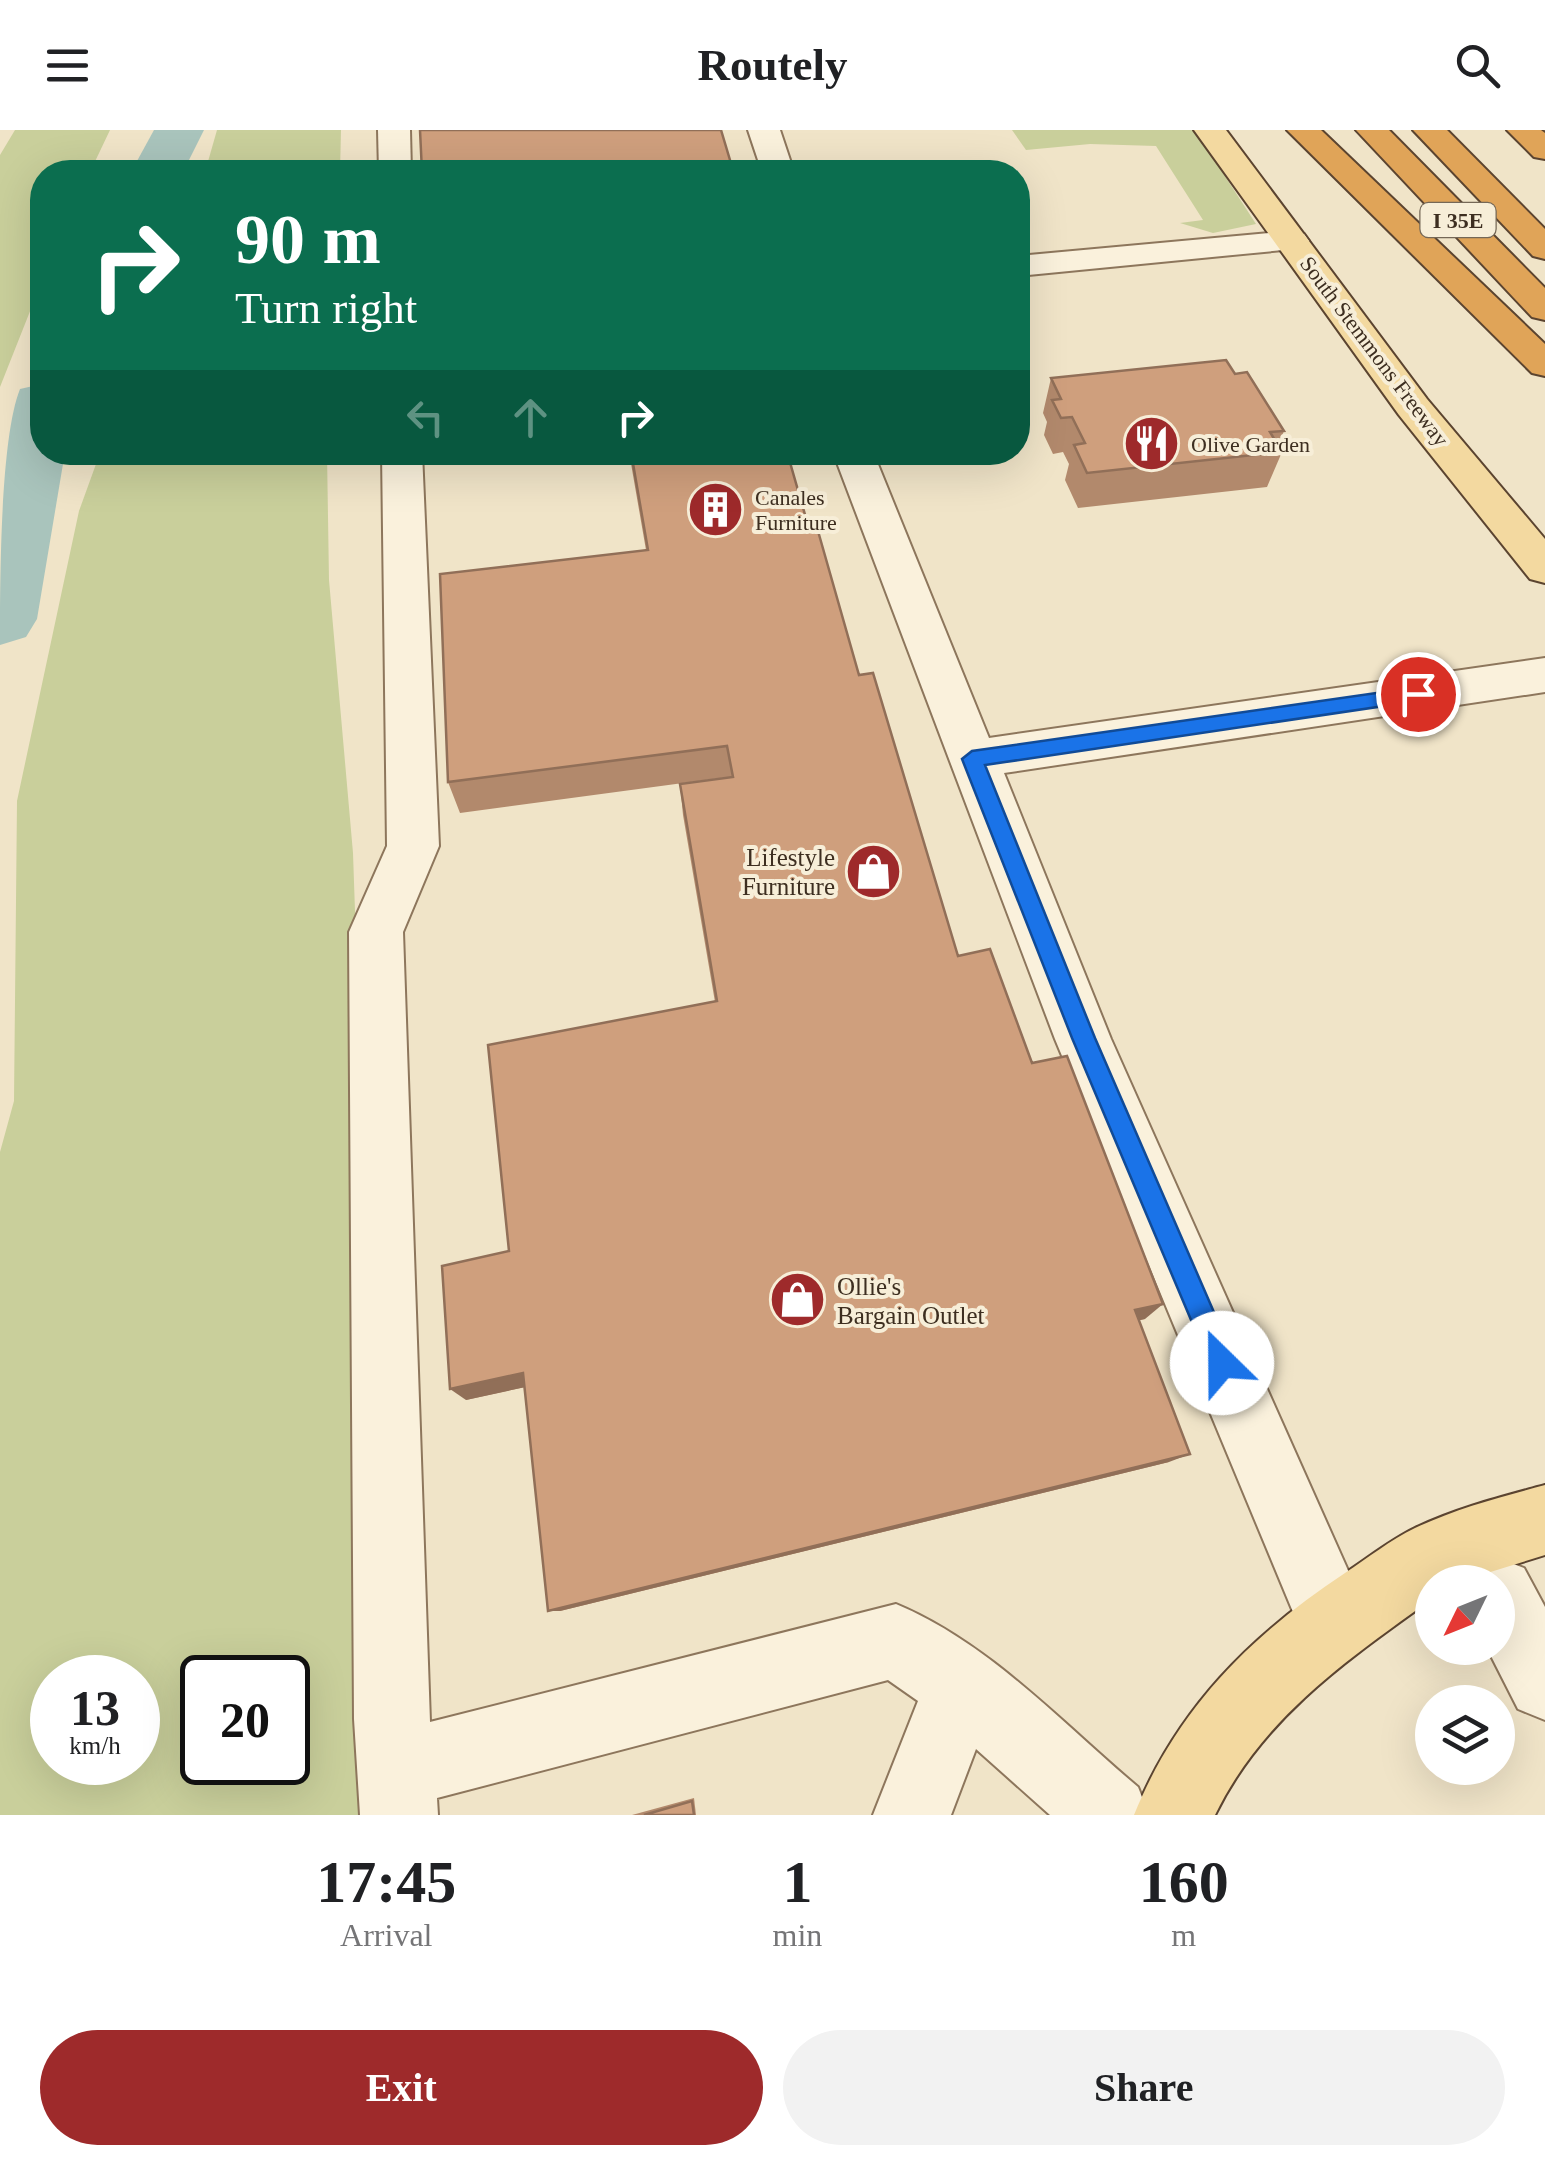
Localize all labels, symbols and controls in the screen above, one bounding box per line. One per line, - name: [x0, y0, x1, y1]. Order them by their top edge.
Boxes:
- icon: menu: [40, 38, 95, 93]
- icon: search: [1450, 38, 1505, 93]
- text: Routely: [698, 40, 848, 90]
- icon: right: [70, 200, 200, 330]
- text: 90 m: [235, 201, 381, 278]
- road number: I 35E: [1420, 203, 1496, 237]
- street label: South Stemmons Freeway: [1295, 252, 1454, 451]
- text: Turn right: [235, 283, 417, 333]
- icon: left: [398, 390, 453, 445]
- icon: ahead: [503, 390, 558, 445]
- icon: right: [608, 390, 663, 445]
- restaurant icon: Olive Garden: [1122, 414, 1182, 474]
- place label: Olive Garden: [1191, 432, 1310, 457]
- building icon: Canales Furniture: [686, 480, 746, 540]
- place label: Canales Furniture: [755, 485, 837, 535]
- pin: [1376, 652, 1461, 737]
- icon: arrive: [1391, 667, 1446, 722]
- shop icon: Lifestyle Furniture: [844, 841, 904, 901]
- place label: Lifestyle Furniture: [742, 844, 835, 900]
- shop icon: Ollie's Bargain Outlet: [768, 1270, 828, 1330]
- place label: Ollie's Bargain Outlet: [837, 1273, 984, 1329]
- position arrow: [1170, 1311, 1274, 1415]
- north arrow: [1415, 1565, 1515, 1665]
- map controls: [1415, 1565, 1515, 1785]
- speed limit sign: 20: [180, 1655, 310, 1785]
- text: 13: [70, 1680, 120, 1736]
- button: layers: [1415, 1685, 1515, 1785]
- text: km/h: [69, 1732, 121, 1759]
- text: 17:45: [316, 1849, 456, 1915]
- text: 1: [782, 1849, 812, 1915]
- text: 160: [1139, 1849, 1229, 1915]
- text: Arrival: [340, 1917, 432, 1953]
- text: min: [773, 1917, 822, 1953]
- text: m: [1171, 1917, 1196, 1953]
- button: Exit: [40, 2030, 763, 2145]
- button: Share: [783, 2030, 1505, 2145]

